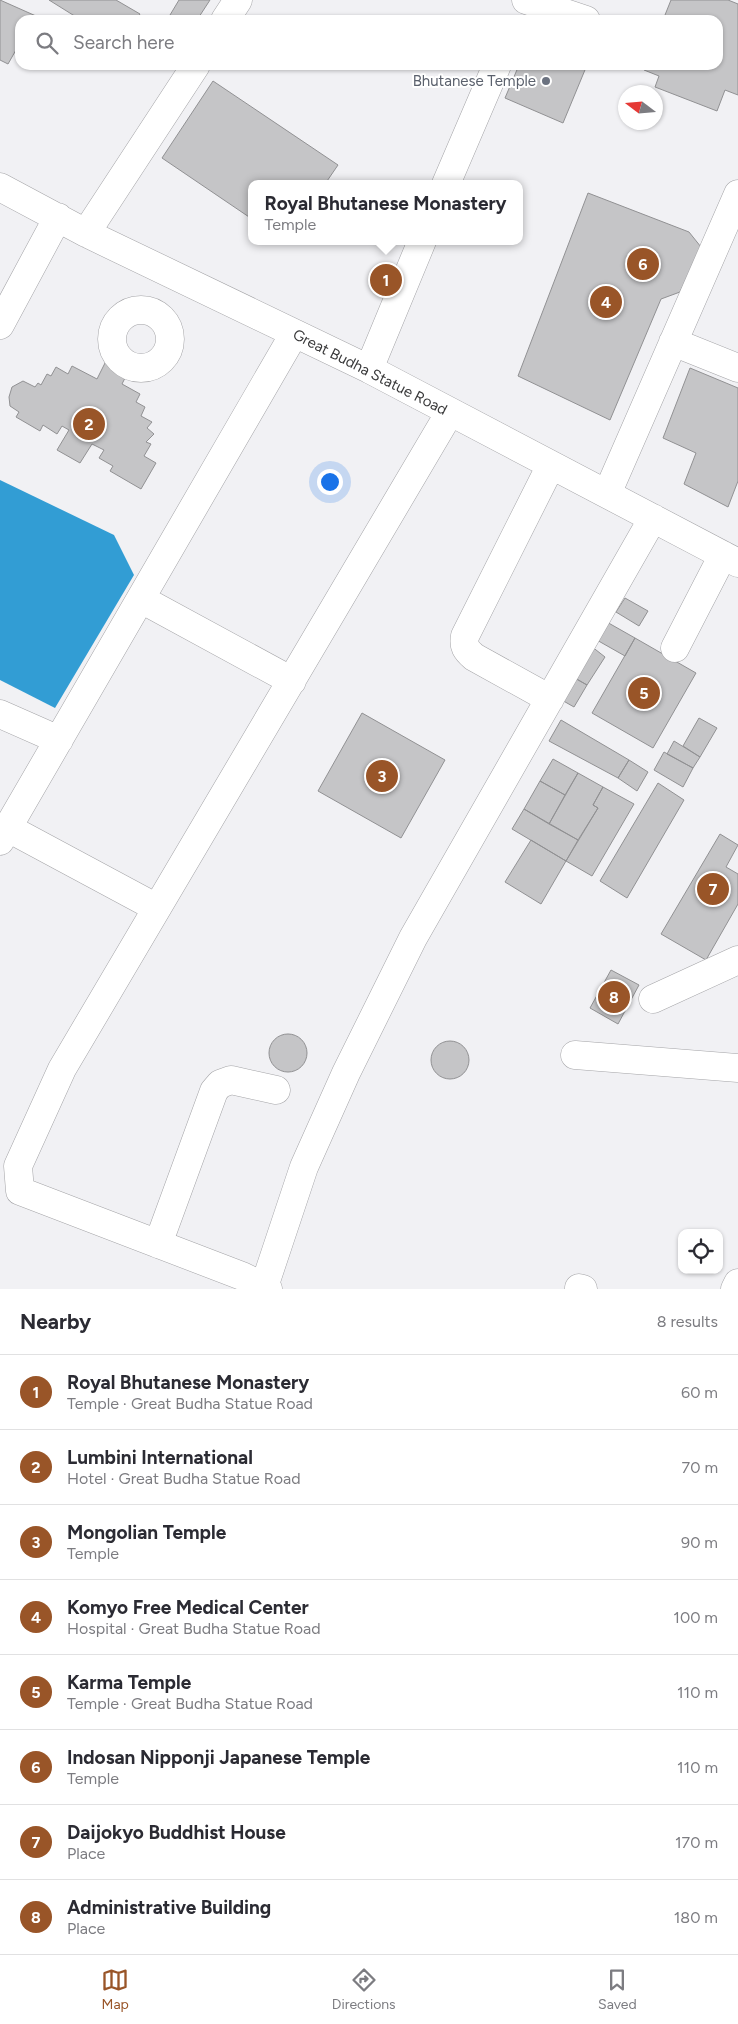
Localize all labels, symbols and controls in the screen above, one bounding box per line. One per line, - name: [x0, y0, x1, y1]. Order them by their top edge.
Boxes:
- search box: [15, 15, 723, 70]
- icon: search: [33, 29, 61, 57]
- text: Search here: [73, 31, 175, 54]
- place label: Bhutanese Temple: [413, 72, 536, 90]
- marker: Bhutanese Temple: [540, 75, 552, 87]
- north arrow: [618, 85, 663, 130]
- popup: [248, 180, 523, 245]
- text: Royal Bhutanese Monastery: [264, 192, 507, 215]
- text: Temple: [264, 215, 316, 234]
- pin: 6: [627, 245, 659, 283]
- pin: 1: [370, 261, 402, 299]
- pin: 4: [590, 283, 622, 321]
- street label: Great Budha Statue Road: [290, 325, 450, 419]
- pin: 2: [73, 405, 105, 443]
- your location: [317, 469, 343, 495]
- pin: 5: [628, 674, 660, 712]
- pin: 3: [366, 757, 398, 795]
- pin: 7: [697, 870, 729, 908]
- pin: 8: [598, 978, 630, 1016]
- map controls: [678, 1229, 723, 1274]
- button: locate: [678, 1229, 723, 1274]
- text: Nearby: [20, 1309, 91, 1334]
- text: 8 results: [657, 1312, 718, 1331]
- text: Royal Bhutanese Monastery: [67, 1371, 309, 1394]
- text: 1: [33, 1383, 39, 1402]
- text: 60 m: [681, 1383, 718, 1402]
- text: Temple · Great Budha Statue Road: [67, 1394, 313, 1413]
- text: Lumbini International: [67, 1446, 253, 1469]
- text: 2: [31, 1458, 41, 1477]
- text: 70 m: [682, 1458, 718, 1477]
- text: Hotel · Great Budha Statue Road: [67, 1469, 301, 1488]
- text: Mongolian Temple: [67, 1521, 226, 1544]
- text: 3: [32, 1533, 40, 1552]
- text: 90 m: [681, 1533, 718, 1552]
- text: Temple: [67, 1544, 119, 1563]
- text: Komyo Free Medical Center: [67, 1596, 309, 1619]
- text: 4: [31, 1608, 41, 1627]
- text: 100 m: [673, 1608, 718, 1627]
- text: Hospital · Great Budha Statue Road: [67, 1619, 321, 1638]
- text: Karma Temple: [67, 1671, 191, 1694]
- text: 5: [31, 1683, 41, 1702]
- text: 110 m: [677, 1683, 718, 1702]
- text: Temple · Great Budha Statue Road: [67, 1694, 313, 1713]
- text: Indosan Nipponji Japanese Temple: [67, 1746, 370, 1769]
- text: 6: [31, 1758, 41, 1777]
- text: 110 m: [677, 1758, 718, 1777]
- text: Temple: [67, 1769, 119, 1788]
- text: Daijokyo Buddhist House: [67, 1821, 286, 1844]
- text: 7: [32, 1833, 40, 1852]
- text: 170 m: [675, 1833, 718, 1852]
- text: Place: [67, 1844, 105, 1863]
- text: Administrative Building: [67, 1896, 271, 1919]
- text: 8: [31, 1908, 41, 1927]
- text: 180 m: [674, 1908, 718, 1927]
- text: Place: [67, 1919, 105, 1938]
- tab: Map: [101, 1966, 129, 2013]
- tab: Directions: [332, 1966, 396, 2013]
- tab: Saved: [598, 1966, 637, 2013]

